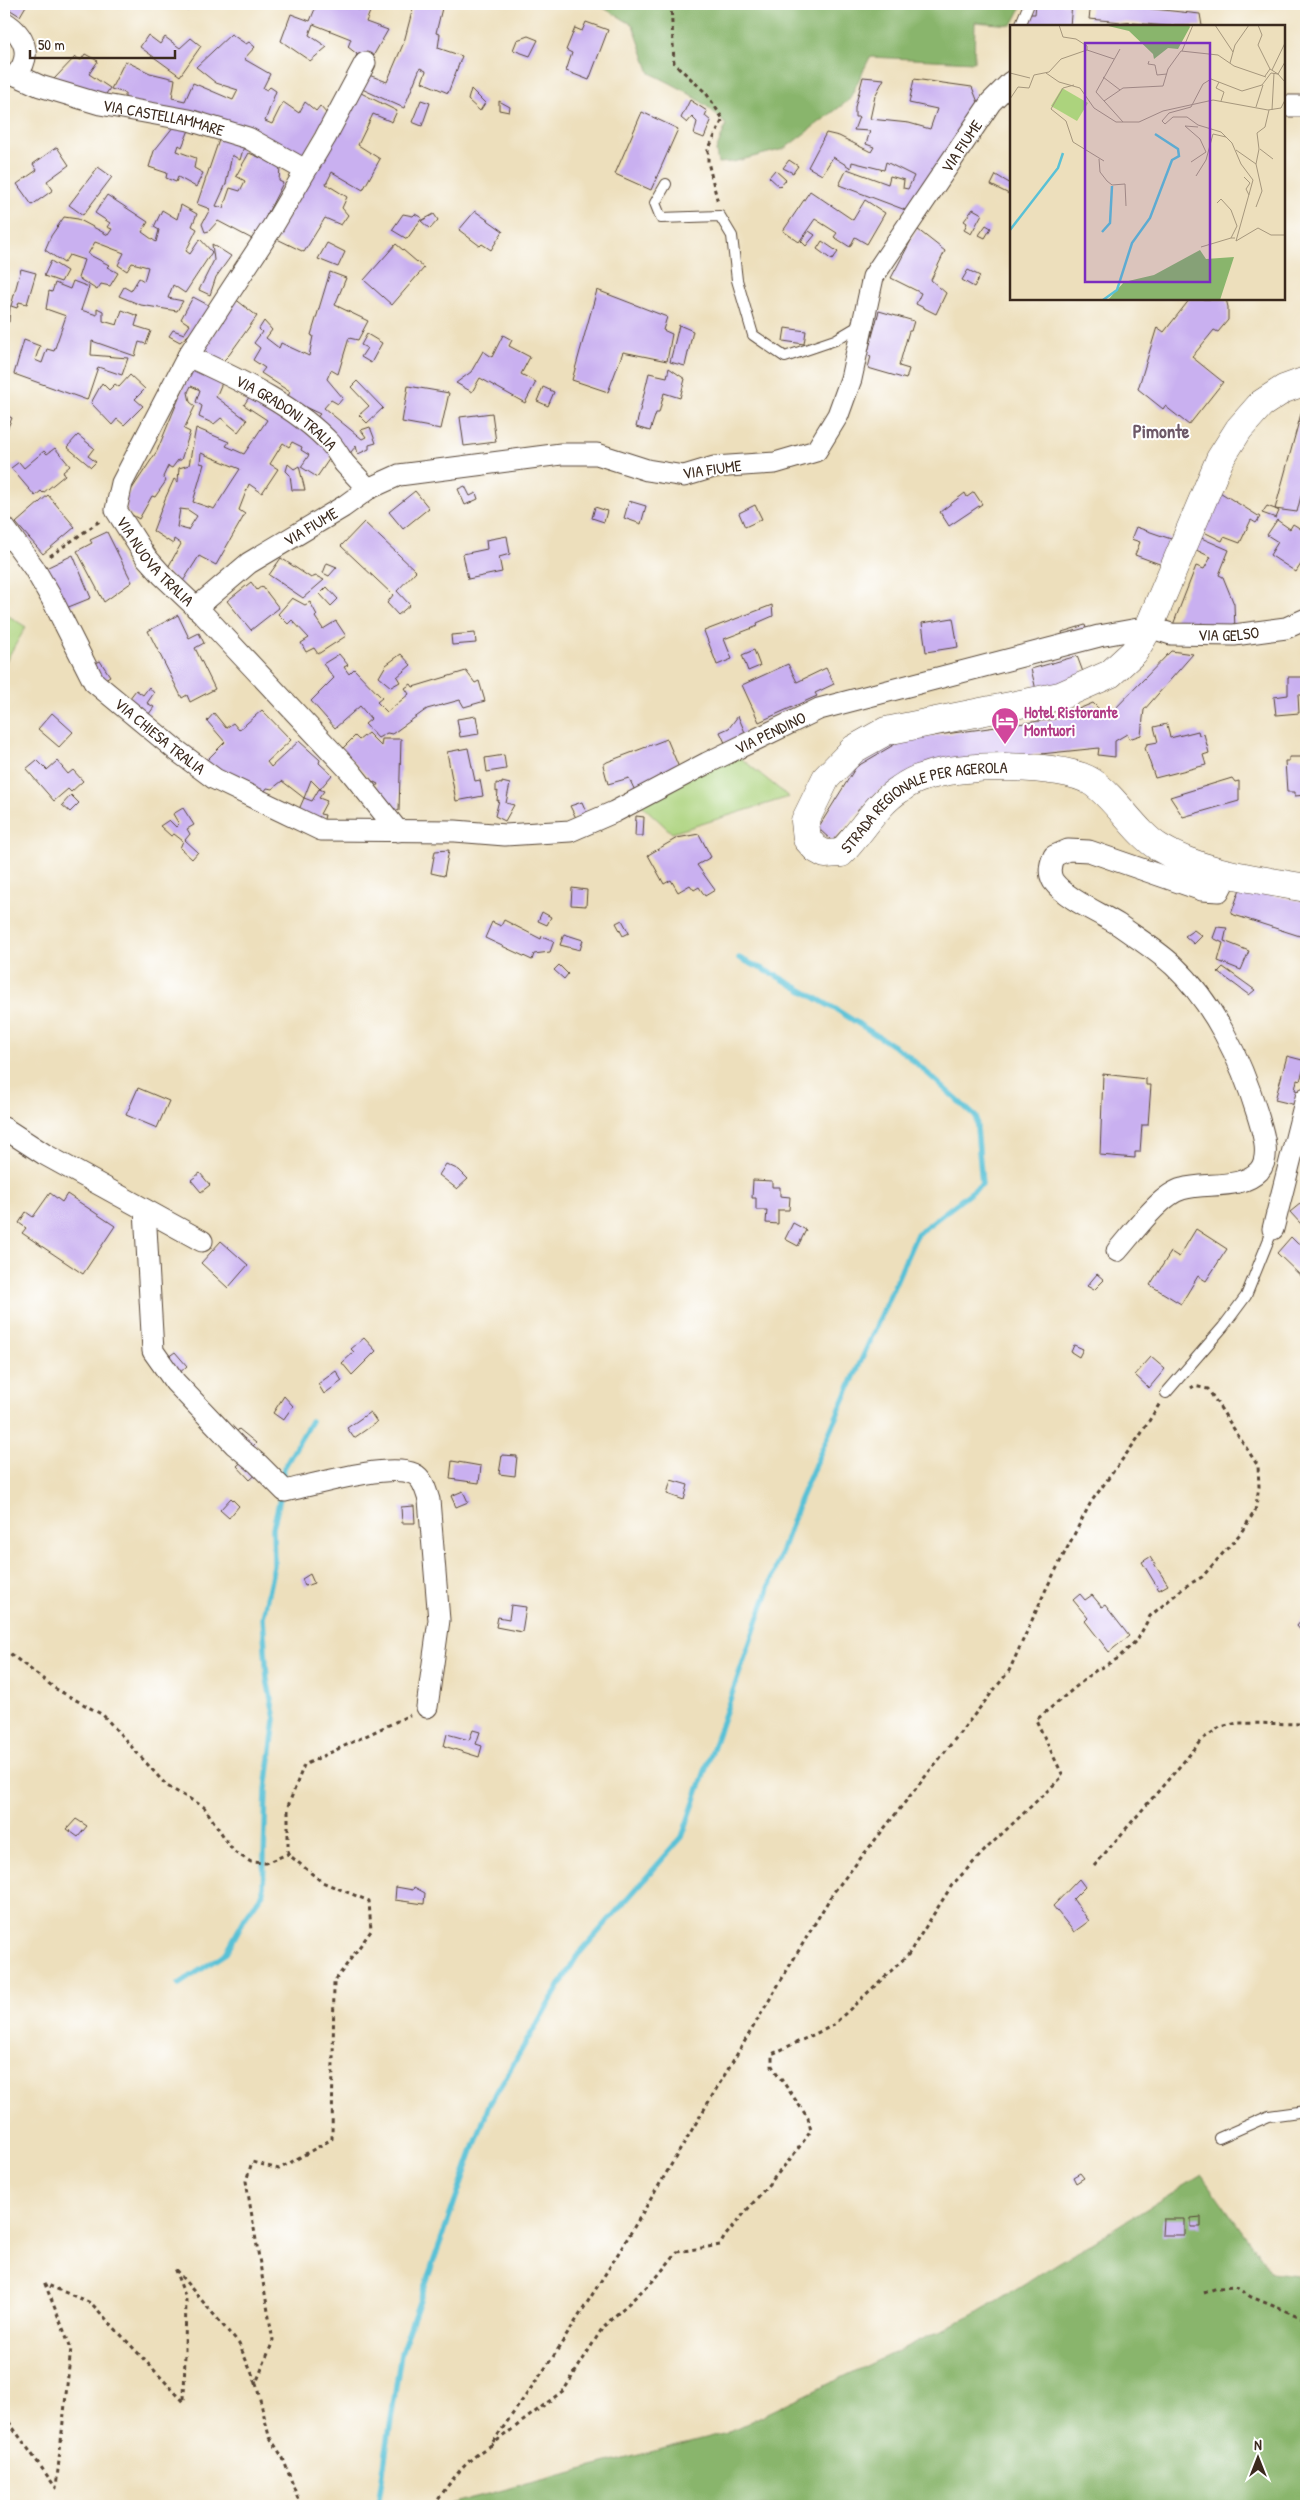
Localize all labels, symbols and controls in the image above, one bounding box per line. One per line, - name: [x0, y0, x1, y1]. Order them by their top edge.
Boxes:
- inset map: [1010, 25, 1285, 300]
- scale bar: [30, 28, 175, 60]
- text: 50 m: [38, 34, 65, 55]
- street label: VIA CASTELLAMMARE: [101, 94, 227, 141]
- street label: VIA FIUME: [936, 115, 987, 177]
- street label: VIA GRADONI TRALIA: [232, 369, 343, 455]
- district label: Pimonte: [1133, 418, 1190, 444]
- street label: VIA FIUME: [681, 454, 743, 484]
- street label: VIA FIUME: [279, 502, 342, 551]
- street label: VIA NUOVA TRALIA: [112, 512, 199, 611]
- street label: VIA GELSO: [1198, 621, 1261, 646]
- street label: VIA CHIESA TRALIA: [110, 693, 210, 779]
- place label: Hotel Ristorante Montuori: [1024, 701, 1119, 741]
- street label: VIA PENDINO: [731, 706, 810, 759]
- hotel icon: Hotel Ristorante Montuori: [990, 706, 1020, 745]
- street label: STRADA REGIONALE PER AGEROLA: [835, 756, 1008, 858]
- north arrow: [1232, 2432, 1282, 2482]
- text: N: [1254, 2435, 1262, 2454]

